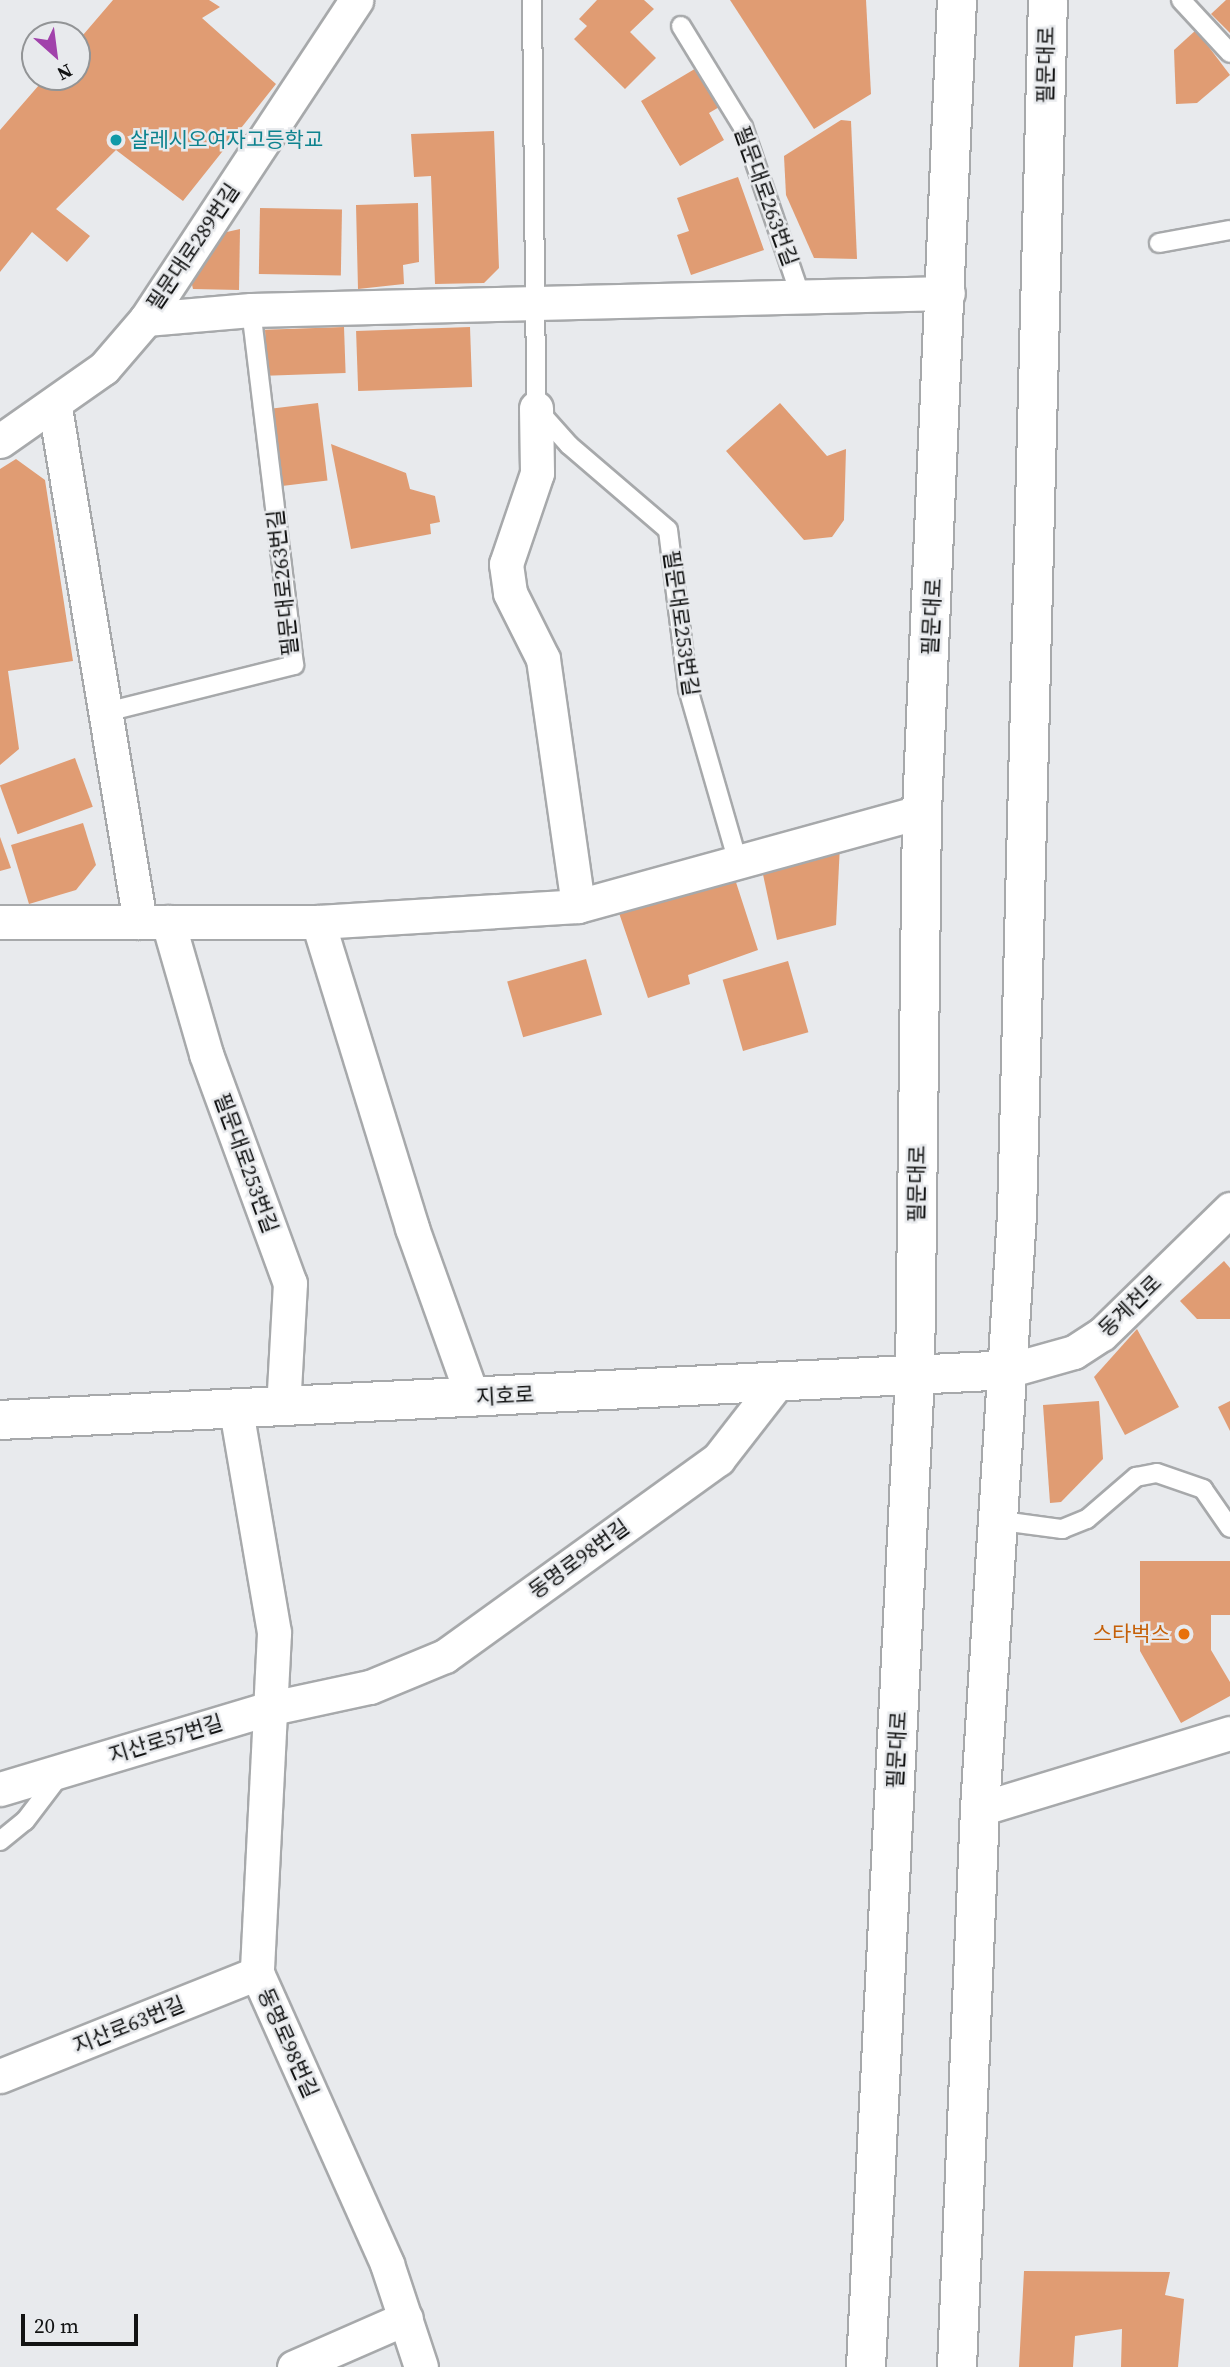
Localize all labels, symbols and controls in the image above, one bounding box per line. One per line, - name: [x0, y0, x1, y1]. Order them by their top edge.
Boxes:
- north arrow: [21, 21, 91, 91]
- street label: 필문대로: [1033, 26, 1059, 104]
- text: N: [53, 58, 77, 88]
- street label: 필문대로263번길: [729, 122, 803, 270]
- place label: 살레시오여자고등학교: [130, 127, 323, 153]
- marker: 살레시오여자고등학교: [108, 132, 124, 148]
- street label: 필문대로289번길: [141, 179, 245, 315]
- street label: 필문대로263번길: [263, 508, 303, 658]
- street label: 필문대로253번길: [658, 548, 704, 698]
- street label: 필문대로: [917, 578, 947, 656]
- street label: 필문대로253번길: [209, 1089, 283, 1237]
- street label: 필문대로: [904, 1145, 930, 1223]
- street label: 동계천로: [1093, 1270, 1167, 1342]
- street label: 지호로: [475, 1382, 535, 1410]
- street label: 동명로98번길: [524, 1514, 634, 1604]
- place label: 스타벅스: [1093, 1621, 1170, 1647]
- marker: 스타벅스: [1176, 1626, 1192, 1642]
- street label: 지산로57번길: [106, 1710, 226, 1768]
- street label: 필문대로: [882, 1711, 912, 1789]
- street label: 동명로98번길: [253, 1984, 323, 2102]
- street label: 지산로63번길: [70, 1991, 188, 2059]
- scale bar: [24, 2300, 142, 2344]
- text: 20 m: [34, 2311, 79, 2340]

